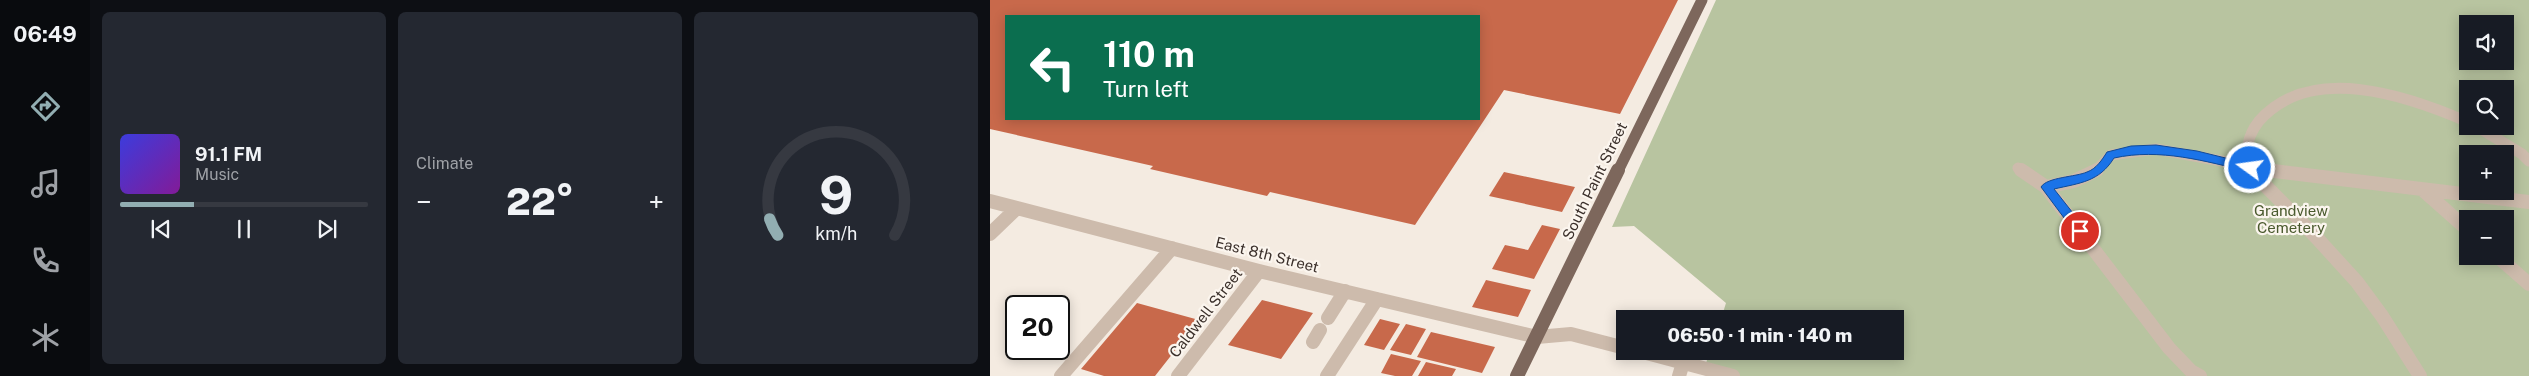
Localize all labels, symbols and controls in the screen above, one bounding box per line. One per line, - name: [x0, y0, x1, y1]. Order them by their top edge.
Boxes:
- map controls: [2459, 15, 2514, 265]
- button: sound: [2459, 15, 2514, 70]
- text: 06:49: [13, 21, 77, 47]
- text: 110 m: [1103, 34, 1195, 75]
- icon: left: [1020, 35, 1085, 100]
- text: Turn left: [1103, 76, 1189, 102]
- button: search: [2459, 80, 2514, 135]
- icon: directions: [28, 89, 63, 124]
- street label: South Paint Street: [1559, 119, 1630, 242]
- position arrow: [2223, 141, 2275, 193]
- text: 91.1 FM: [195, 143, 262, 165]
- button: +: [2459, 145, 2514, 200]
- text: Climate: [416, 154, 473, 173]
- text: Music: [195, 165, 239, 184]
- text: 9: [819, 165, 853, 226]
- icon: music: [28, 166, 63, 201]
- text: 22°: [506, 179, 574, 224]
- text: −: [416, 185, 432, 218]
- text: +: [648, 185, 664, 218]
- park label: Grandview Cemetery: [2254, 202, 2328, 236]
- pin: [2059, 210, 2101, 252]
- button: −: [2459, 210, 2514, 265]
- icon: previous: [147, 215, 175, 243]
- icon: pause: [230, 215, 258, 243]
- icon: next: [313, 215, 341, 243]
- icon: arrive: [2066, 217, 2094, 245]
- text: km/h: [815, 223, 857, 244]
- street label: East 8th Street: [1214, 233, 1321, 276]
- icon: phone: [28, 243, 63, 278]
- street label: Caldwell Street: [1166, 265, 1246, 360]
- speed limit sign: 20: [1005, 295, 1070, 360]
- icon: climate: [28, 320, 63, 355]
- text: 06:50 · 1 min · 140 m: [1668, 324, 1852, 346]

